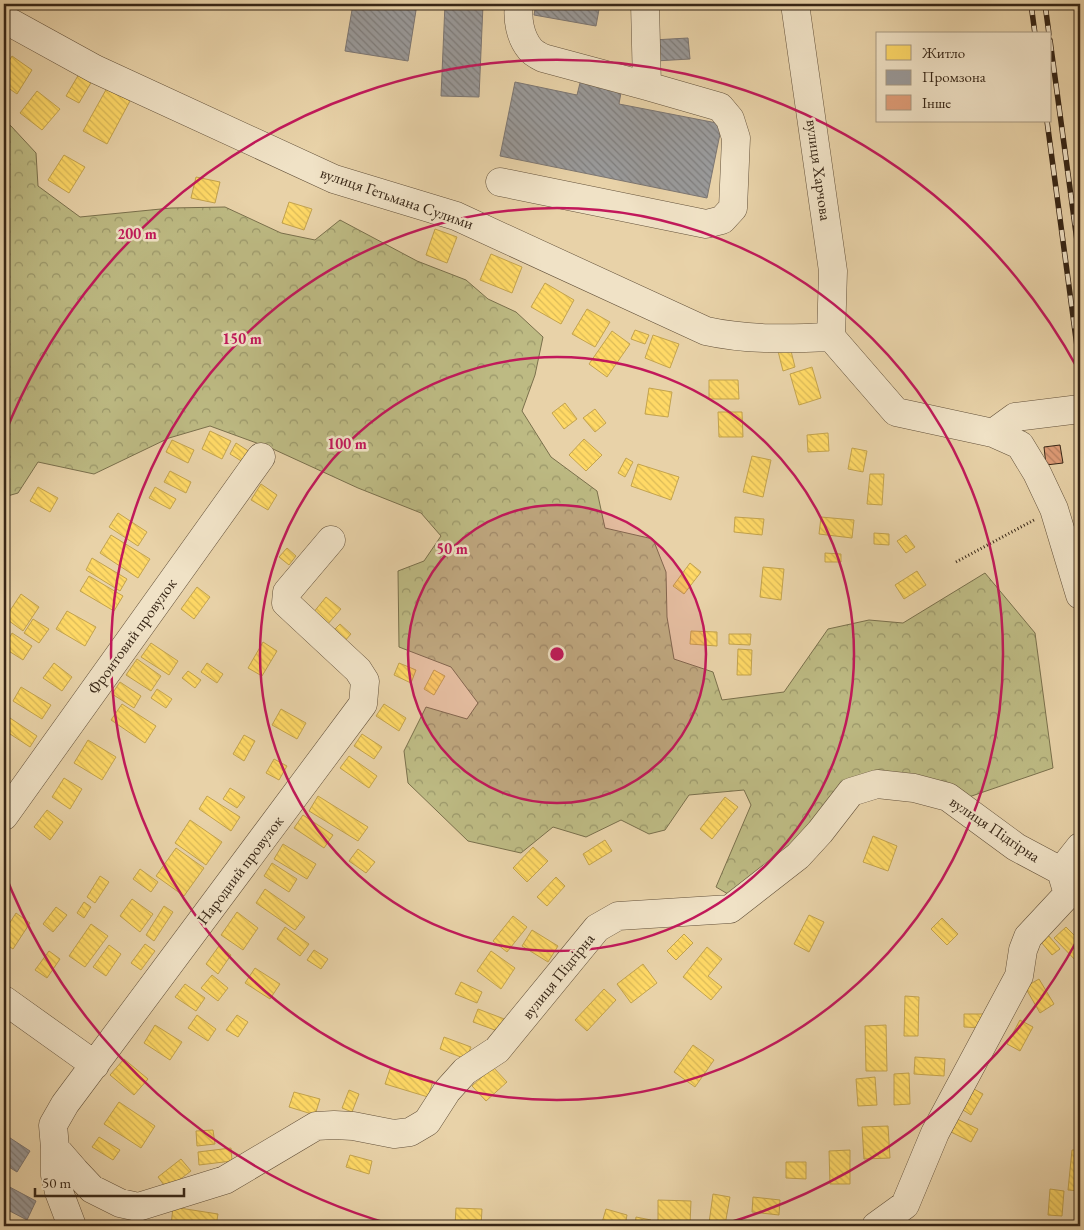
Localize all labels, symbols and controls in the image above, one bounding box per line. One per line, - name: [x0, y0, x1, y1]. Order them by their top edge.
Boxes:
- legend: [876, 32, 1052, 122]
- text: Житло: [921, 43, 965, 62]
- text: Промзона: [922, 67, 986, 86]
- text: Інше: [922, 93, 951, 112]
- street label: вулиця Харчова: [801, 118, 837, 223]
- street label: вулиця Гетьмана Сулими: [318, 162, 477, 234]
- text: 200 m: [117, 224, 157, 243]
- text: 150 m: [222, 329, 262, 348]
- text: 100 m: [327, 434, 367, 453]
- text: 50 m: [436, 539, 468, 558]
- street label: Фронтовий провулок: [83, 573, 181, 698]
- centre of rings: [548, 645, 566, 663]
- street label: вулиця Підгірна: [946, 791, 1045, 867]
- street label: Народний провулок: [192, 811, 288, 929]
- street label: вулиця Підгірна: [517, 928, 600, 1023]
- scale bar: [35, 1165, 184, 1197]
- text: 50 m: [42, 1173, 71, 1192]

